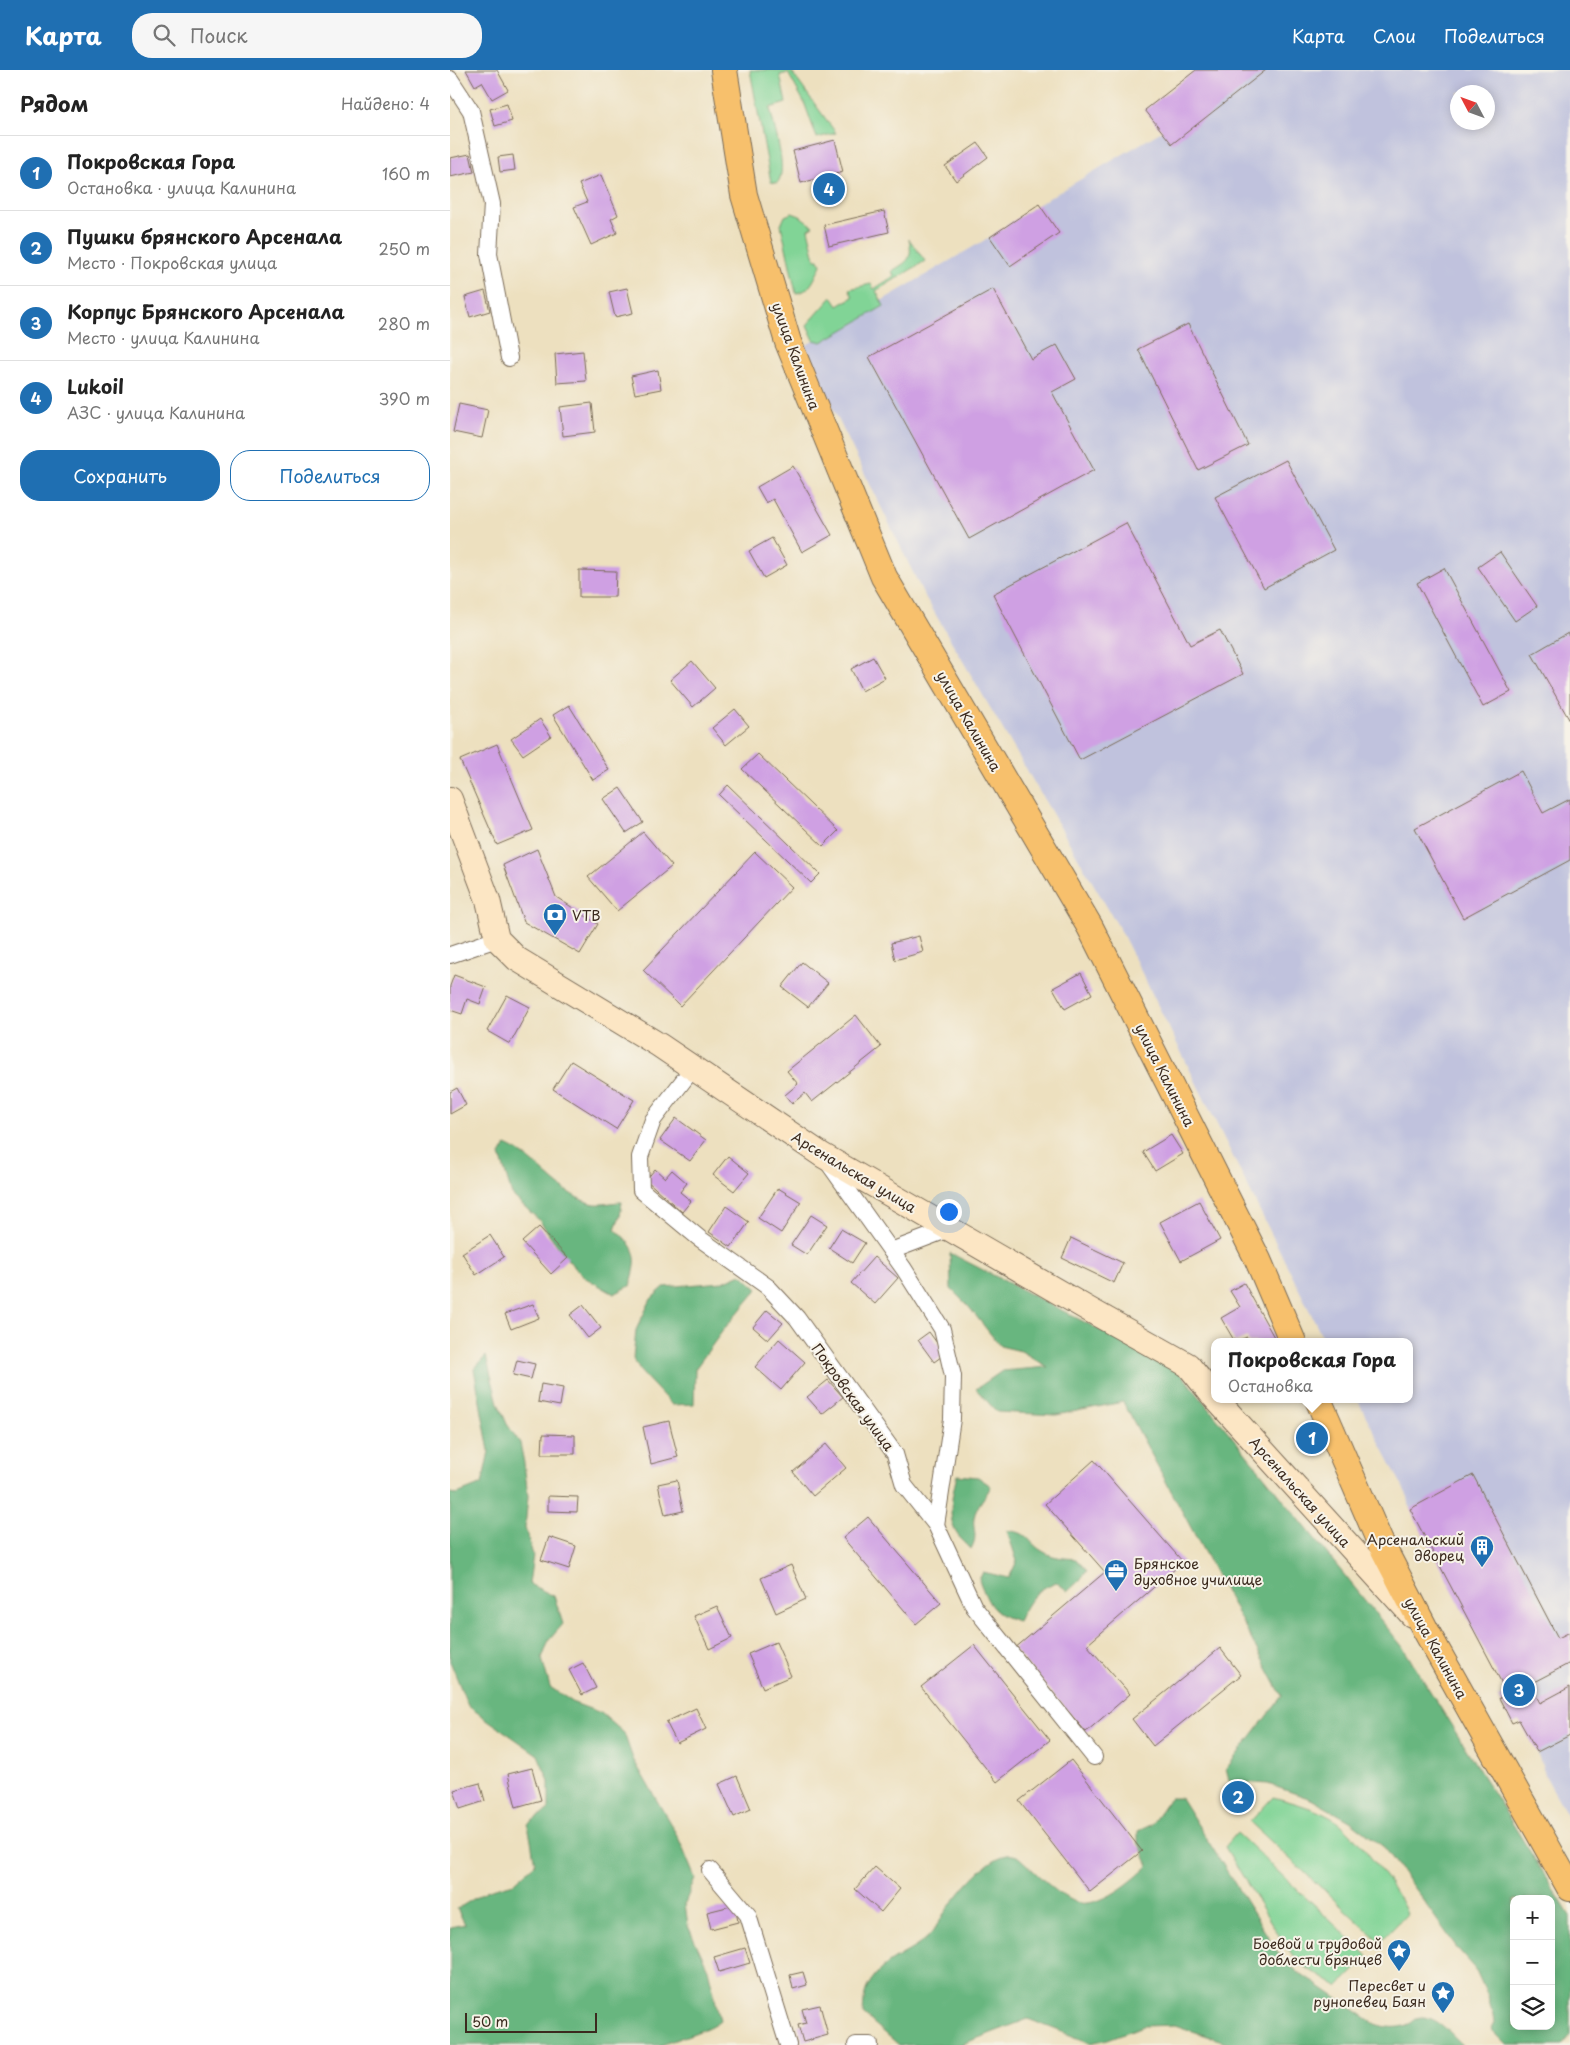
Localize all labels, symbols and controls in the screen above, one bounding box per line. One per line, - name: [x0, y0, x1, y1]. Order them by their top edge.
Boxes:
- search box: [132, 13, 482, 58]
- text: Карта: [25, 17, 102, 53]
- icon: search: [150, 21, 178, 49]
- text: Поиск: [190, 21, 248, 49]
- text: Карта: [1292, 22, 1345, 49]
- text: Слои: [1373, 22, 1416, 49]
- text: Поделиться: [1444, 22, 1545, 49]
- north arrow: [1450, 85, 1495, 130]
- text: Рядом: [20, 87, 88, 119]
- text: Найдено: 4: [341, 91, 430, 115]
- text: Покровская Гора: [67, 147, 235, 175]
- text: 1: [32, 161, 40, 185]
- text: 160 m: [382, 161, 430, 185]
- pin: 4: [813, 170, 845, 208]
- text: Остановка · улица Калинина: [67, 175, 296, 199]
- text: Пушки брянского Арсенала: [67, 222, 342, 250]
- text: 2: [30, 236, 42, 260]
- text: 250 m: [379, 236, 430, 260]
- text: Место · Покровская улица: [67, 250, 277, 274]
- text: Корпус Брянского Арсенала: [67, 297, 345, 325]
- street label: улица Калинина: [767, 299, 825, 413]
- text: 3: [31, 311, 41, 335]
- text: 280 m: [378, 311, 430, 335]
- text: Место · улица Калинина: [67, 325, 260, 349]
- text: Lukoil: [67, 372, 124, 400]
- text: 4: [31, 386, 41, 410]
- text: 390 m: [379, 386, 430, 410]
- text: АЗС · улица Калинина: [67, 400, 245, 424]
- button: Сохранить: [20, 450, 220, 501]
- button: Поделиться: [230, 450, 430, 501]
- street label: улица Калинина: [932, 667, 1006, 775]
- bank icon: VTB: [542, 902, 568, 936]
- place label: VTB: [572, 905, 600, 926]
- street label: улица Калинина: [1130, 1020, 1200, 1130]
- street label: Арсенальская улица: [788, 1126, 921, 1218]
- your location: [936, 1199, 962, 1225]
- popup: [1211, 1338, 1413, 1403]
- street label: Покровская улица: [807, 1339, 899, 1455]
- text: Покровская Гора: [1228, 1345, 1396, 1373]
- text: Остановка: [1228, 1373, 1313, 1397]
- pin: 1: [1296, 1419, 1328, 1457]
- street label: Арсенальская улица: [1245, 1432, 1356, 1552]
- place label: Арсенальский дворец: [1367, 1529, 1464, 1566]
- building icon: Арсенальский дворец: [1469, 1534, 1495, 1568]
- place label: Брянское духовное училище: [1134, 1553, 1263, 1590]
- office icon: Брянское духовное училище: [1103, 1558, 1129, 1592]
- street label: улица Калинина: [1399, 1593, 1473, 1703]
- pin: 3: [1503, 1671, 1535, 1709]
- pin: 2: [1222, 1778, 1254, 1816]
- map controls: [1510, 1895, 1555, 2030]
- button: +: [1510, 1895, 1555, 1940]
- place label: Боевой и трудовой доблести брянцев: [1253, 1933, 1382, 1970]
- place icon: Боевой и трудовой доблести брянцев: [1386, 1938, 1412, 1972]
- button: −: [1510, 1940, 1555, 1985]
- place label: Пересвет и рунопевец Баян: [1313, 1975, 1426, 2012]
- place icon: Пересвет и рунопевец Баян: [1430, 1980, 1456, 2014]
- button: layers: [1510, 1985, 1555, 2030]
- scale bar: [465, 2010, 598, 2033]
- text: 50 m: [472, 2011, 508, 2032]

